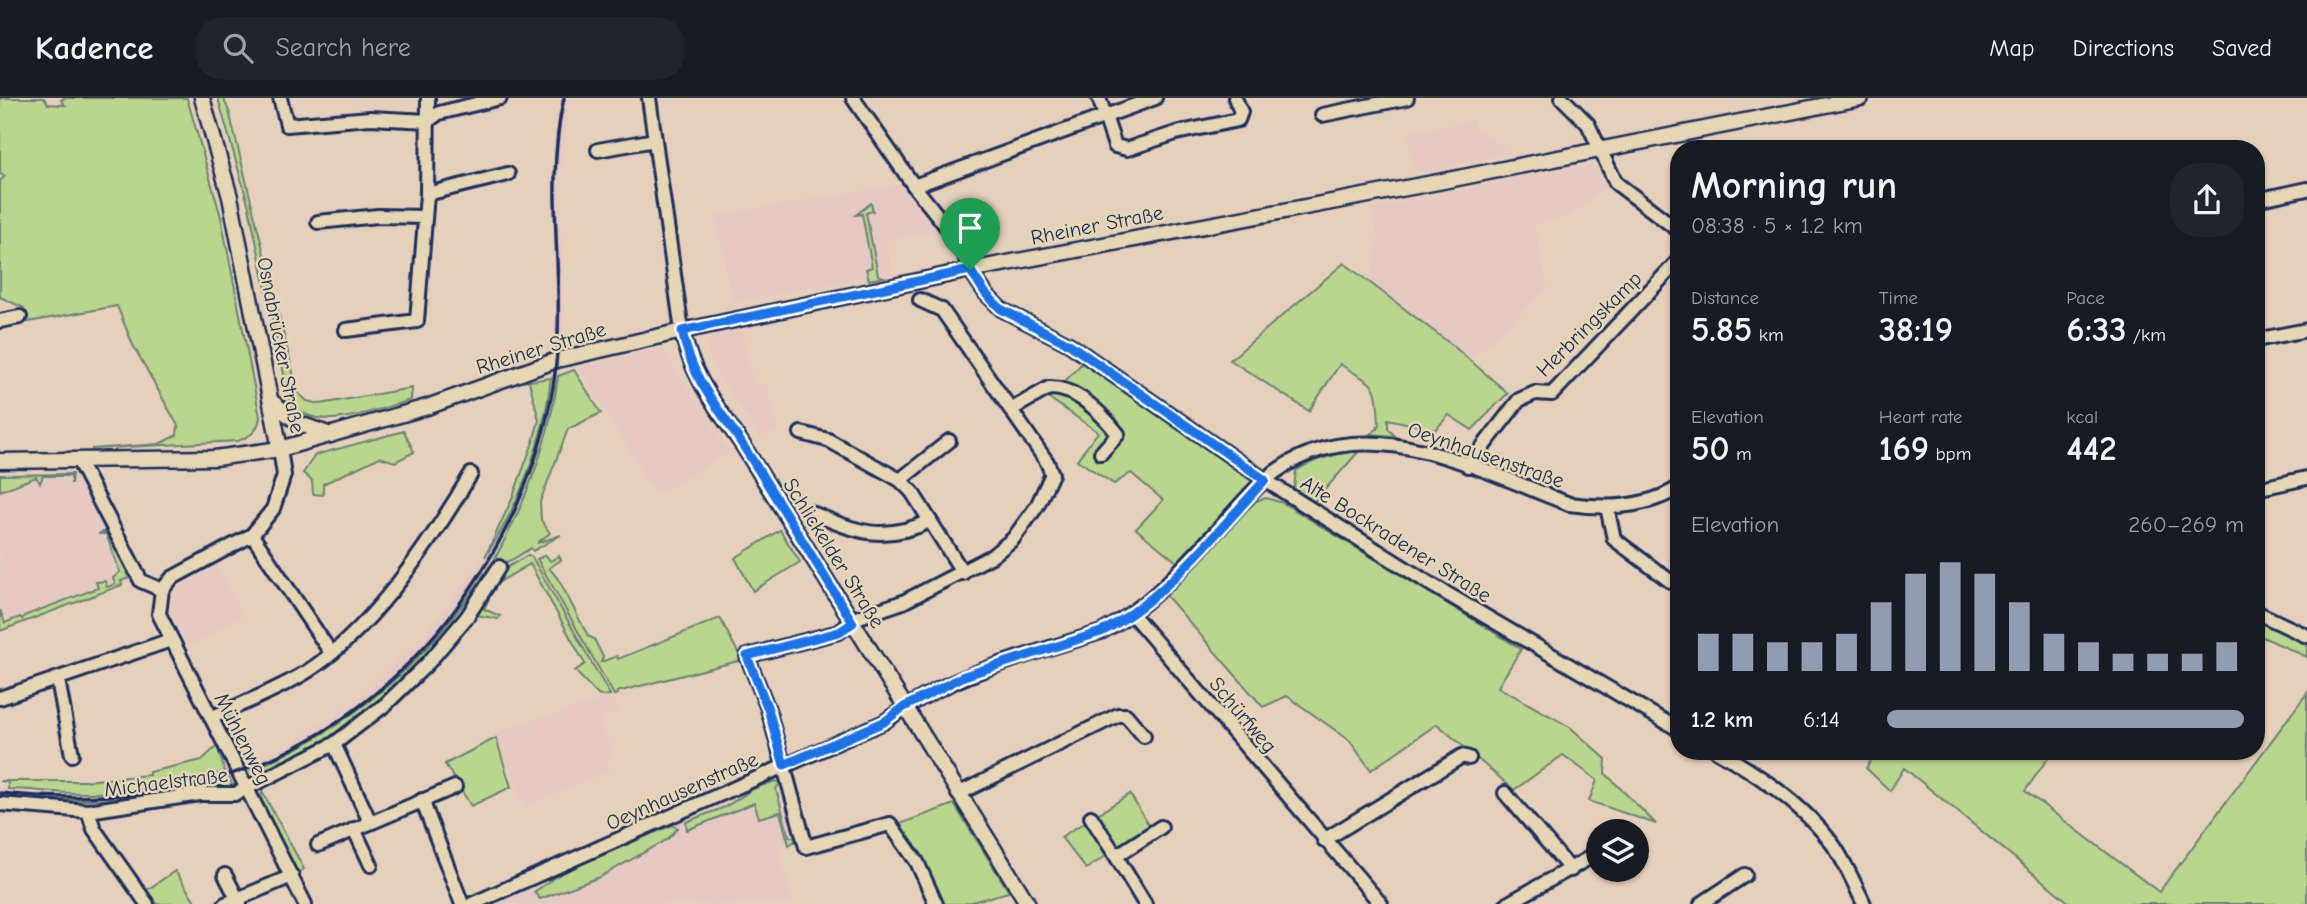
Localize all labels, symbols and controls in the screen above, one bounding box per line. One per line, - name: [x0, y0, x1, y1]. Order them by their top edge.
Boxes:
- search box: [195, 17, 685, 80]
- text: Kadence: [35, 29, 153, 67]
- icon: search: [219, 29, 257, 67]
- text: Search here: [275, 33, 411, 63]
- text: Map: [1989, 34, 2035, 62]
- text: Directions: [2073, 34, 2174, 62]
- text: Saved: [2212, 34, 2272, 62]
- button: share: [2170, 163, 2244, 237]
- text: Morning run: [1691, 164, 1897, 208]
- pin: [940, 198, 1000, 270]
- street label: Rheiner Straße: [1029, 200, 1165, 250]
- icon: arrive: [951, 209, 989, 247]
- text: 08:38 · 5 × 1.2 km: [1691, 212, 1863, 239]
- street label: Osnabrücker Straße: [252, 255, 310, 435]
- street label: Herbringskamp: [1531, 266, 1647, 382]
- text: Distance: [1691, 287, 1759, 309]
- text: Time: [1879, 287, 1918, 309]
- text: Pace: [2066, 287, 2105, 309]
- text: 5.85: [1691, 309, 1752, 350]
- text: 38:19: [1879, 309, 1953, 350]
- text: 6:33: [2066, 309, 2126, 350]
- street label: Rheiner Straße: [473, 317, 609, 379]
- text: km: [1752, 324, 1784, 346]
- text: /km: [2126, 324, 2166, 346]
- text: Elevation: [1691, 406, 1764, 428]
- text: Heart rate: [1879, 406, 1962, 428]
- text: kcal: [2066, 406, 2098, 428]
- street label: Oeynhausenstraße: [1405, 417, 1567, 493]
- text: 50: [1691, 428, 1730, 469]
- text: 169: [1879, 428, 1929, 469]
- text: 442: [2066, 428, 2117, 469]
- text: m: [1730, 443, 1752, 465]
- text: bpm: [1929, 443, 1971, 465]
- street label: Alte Bockradener Straße: [1296, 471, 1496, 607]
- street label: Schlickelder Straße: [778, 474, 890, 632]
- text: Elevation: [1691, 511, 1779, 538]
- text: 260–269 m: [2128, 511, 2244, 538]
- street label: Schürfweg: [1204, 672, 1282, 758]
- street label: Mühlenweg: [210, 689, 276, 789]
- text: 1.2 km: [1691, 706, 1753, 733]
- text: 6:14: [1803, 706, 1840, 733]
- street label: Oeynhausenstraße: [602, 747, 762, 835]
- street label: Michaelstraße: [103, 762, 229, 802]
- map controls: [1586, 819, 1649, 882]
- button: layers: [1586, 819, 1649, 882]

